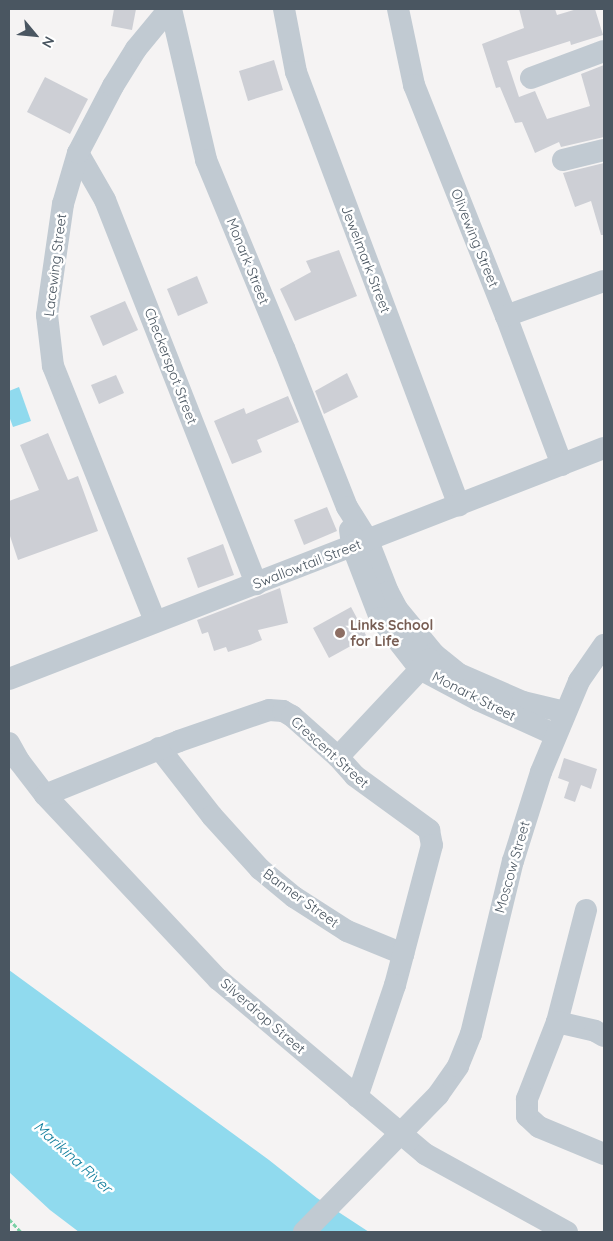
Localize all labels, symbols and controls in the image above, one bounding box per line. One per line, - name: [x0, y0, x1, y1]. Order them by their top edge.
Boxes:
- north arrow: [10, 10, 60, 60]
- text: N: [38, 33, 59, 51]
- street label: Olivewing Street: [448, 186, 502, 290]
- street label: Jewelmark Street: [338, 203, 394, 315]
- street label: Lacewing Street: [40, 213, 70, 317]
- street label: Monark Street: [223, 215, 273, 307]
- street label: Checkerspot Street: [141, 306, 201, 426]
- street label: Swallowtail Street: [251, 536, 363, 592]
- place label: Links School for Life: [350, 617, 433, 650]
- marker: Links School for Life: [334, 627, 346, 639]
- street label: Monark Street: [429, 668, 519, 724]
- street label: Crescent Street: [288, 713, 372, 791]
- street label: Moscow Street: [491, 819, 533, 915]
- street label: Banner Street: [260, 865, 342, 931]
- street label: Silverdrop Street: [217, 975, 309, 1057]
- water label: Marikina River: [30, 1117, 116, 1197]

